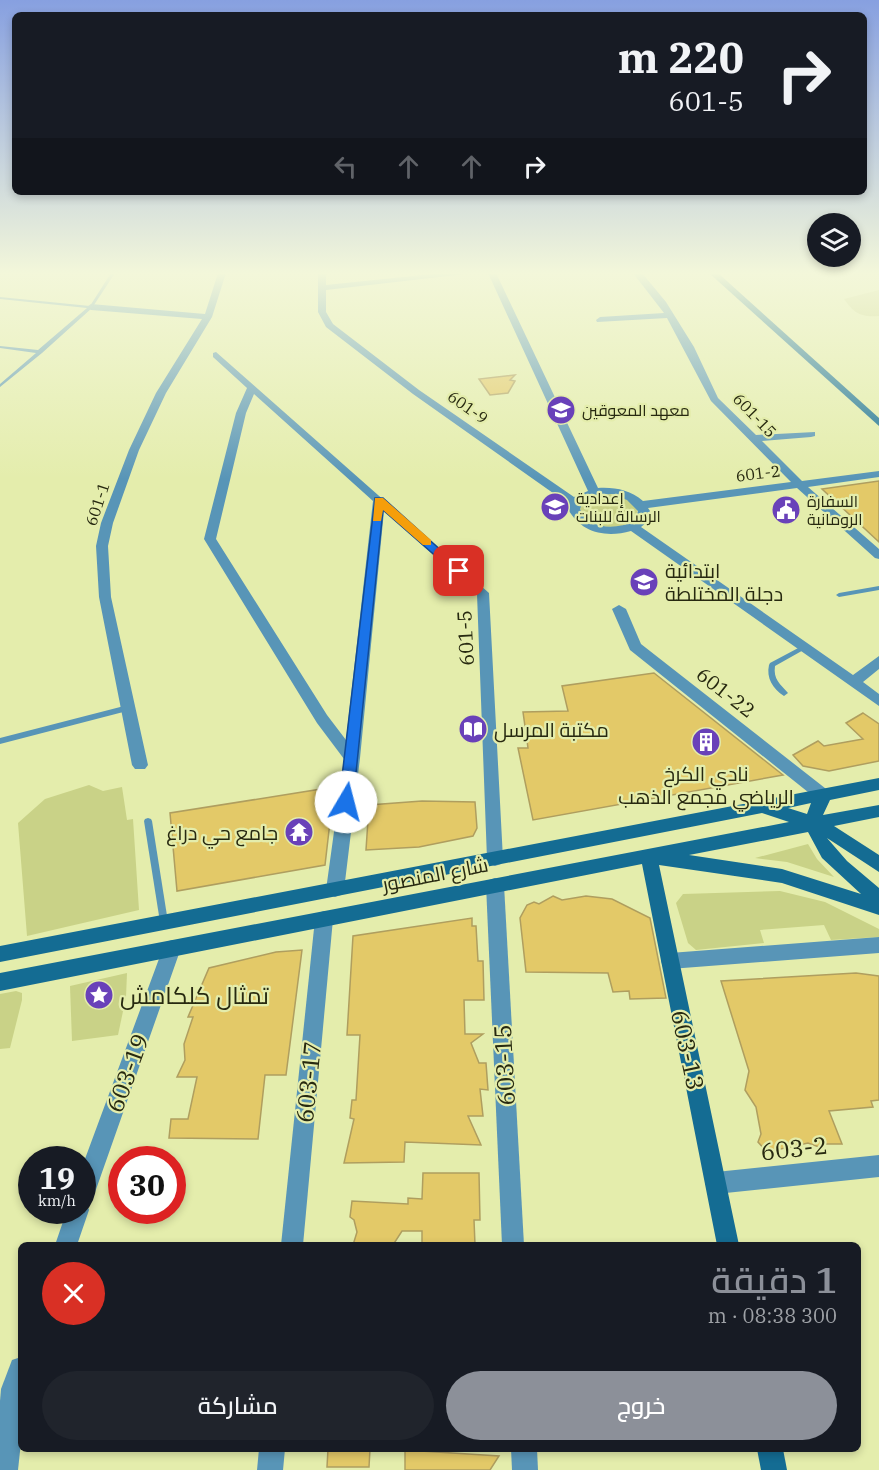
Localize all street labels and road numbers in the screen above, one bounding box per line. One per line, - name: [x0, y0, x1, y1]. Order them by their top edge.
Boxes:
- street label: 601-9: [444, 386, 492, 428]
- street label: 601-15: [729, 389, 781, 441]
- street label: 601-2: [735, 460, 781, 486]
- street label: 601-1: [81, 480, 113, 528]
- street label: 601-5: [450, 609, 480, 667]
- street label: 601-22: [691, 660, 761, 724]
- street label: شارع المنصور: [379, 850, 491, 899]
- street label: 603-13: [664, 1007, 712, 1093]
- street label: 603-15: [486, 1023, 522, 1107]
- street label: 603-19: [98, 1029, 156, 1117]
- street label: 603-17: [288, 1040, 328, 1124]
- street label: 603-2: [759, 1129, 829, 1167]

